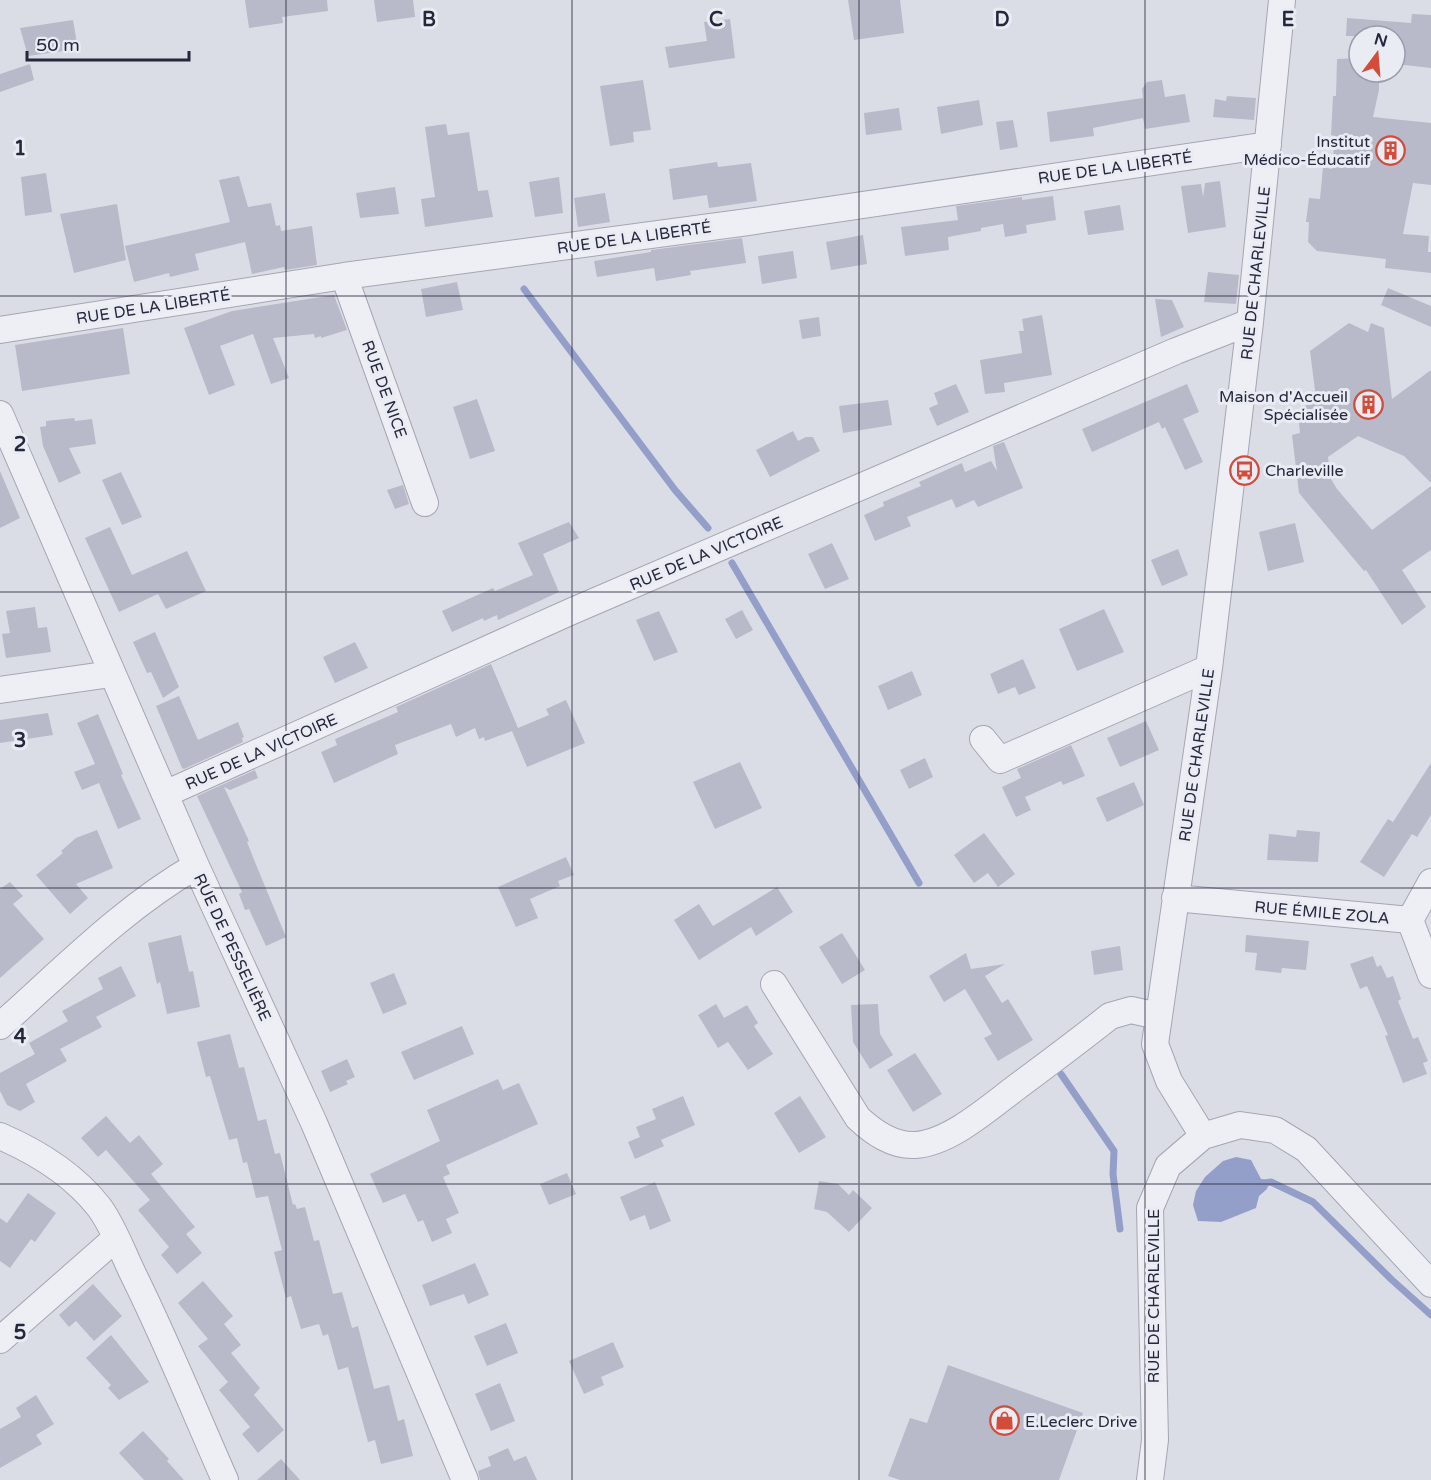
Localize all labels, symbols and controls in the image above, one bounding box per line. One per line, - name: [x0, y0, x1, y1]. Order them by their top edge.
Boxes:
- text: B: [422, 8, 436, 32]
- text: C: [709, 8, 723, 32]
- text: D: [994, 8, 1010, 32]
- text: E: [1282, 8, 1295, 32]
- scale bar: [27, 24, 189, 62]
- north arrow: [1347, 24, 1407, 84]
- text: N: [1372, 29, 1390, 52]
- text: 50 m: [36, 34, 80, 56]
- place label: Institut Médico-Éducatif: [1244, 132, 1371, 170]
- building icon: Institut Médico-Éducatif: [1375, 134, 1407, 166]
- text: 1: [14, 137, 26, 161]
- street label: RUE DE LA LIBERTÉ: [1037, 147, 1194, 189]
- street label: RUE DE CHARLEVILLE: [1237, 185, 1275, 361]
- street label: RUE DE LA LIBERTÉ: [556, 217, 713, 259]
- street label: RUE DE LA LIBERTÉ: [75, 285, 232, 329]
- street label: RUE DE NICE: [357, 338, 411, 441]
- place label: Maison d'Accueil Spécialisée: [1219, 387, 1348, 425]
- building icon: Maison d'Accueil Spécialisée: [1353, 389, 1385, 421]
- text: 2: [14, 433, 26, 457]
- bus stop icon: Charleville: [1228, 454, 1260, 486]
- place label: Charleville: [1265, 461, 1343, 481]
- street label: RUE DE LA VICTOIRE: [627, 513, 786, 595]
- street label: RUE DE CHARLEVILLE: [1175, 667, 1219, 843]
- street label: RUE DE LA VICTOIRE: [182, 709, 341, 795]
- text: 3: [14, 729, 26, 753]
- street label: RUE DE PESSELIÈRE: [189, 870, 275, 1024]
- street label: RUE ÉMILE ZOLA: [1253, 897, 1390, 929]
- text: 4: [14, 1025, 27, 1049]
- street label: RUE DE CHARLEVILLE: [1144, 1209, 1164, 1383]
- text: 5: [14, 1321, 26, 1345]
- shop icon: E.Leclerc Drive: [988, 1405, 1020, 1437]
- place label: E.Leclerc Drive: [1025, 1412, 1137, 1432]

